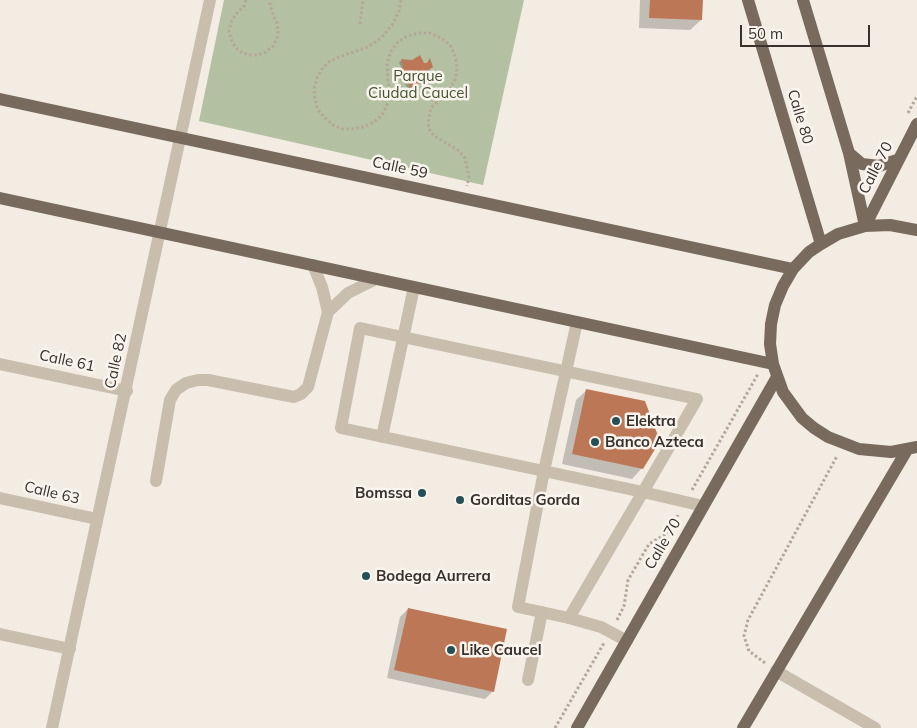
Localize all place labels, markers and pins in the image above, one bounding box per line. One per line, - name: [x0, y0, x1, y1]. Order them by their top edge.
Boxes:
- place label: Elektra: [626, 412, 676, 430]
- marker: Elektra: [610, 415, 622, 427]
- place label: Banco Azteca: [605, 433, 704, 451]
- marker: Banco Azteca: [589, 436, 601, 448]
- place label: Bomssa: [355, 484, 412, 502]
- marker: Bomssa: [416, 487, 428, 499]
- place label: Gorditas Gorda: [470, 491, 580, 509]
- marker: Gorditas Gorda: [454, 494, 466, 506]
- place label: Bodega Aurrera: [376, 567, 491, 585]
- marker: Bodega Aurrera: [360, 570, 372, 582]
- place label: Like Caucel: [461, 641, 542, 659]
- marker: Like Caucel: [445, 644, 457, 656]

